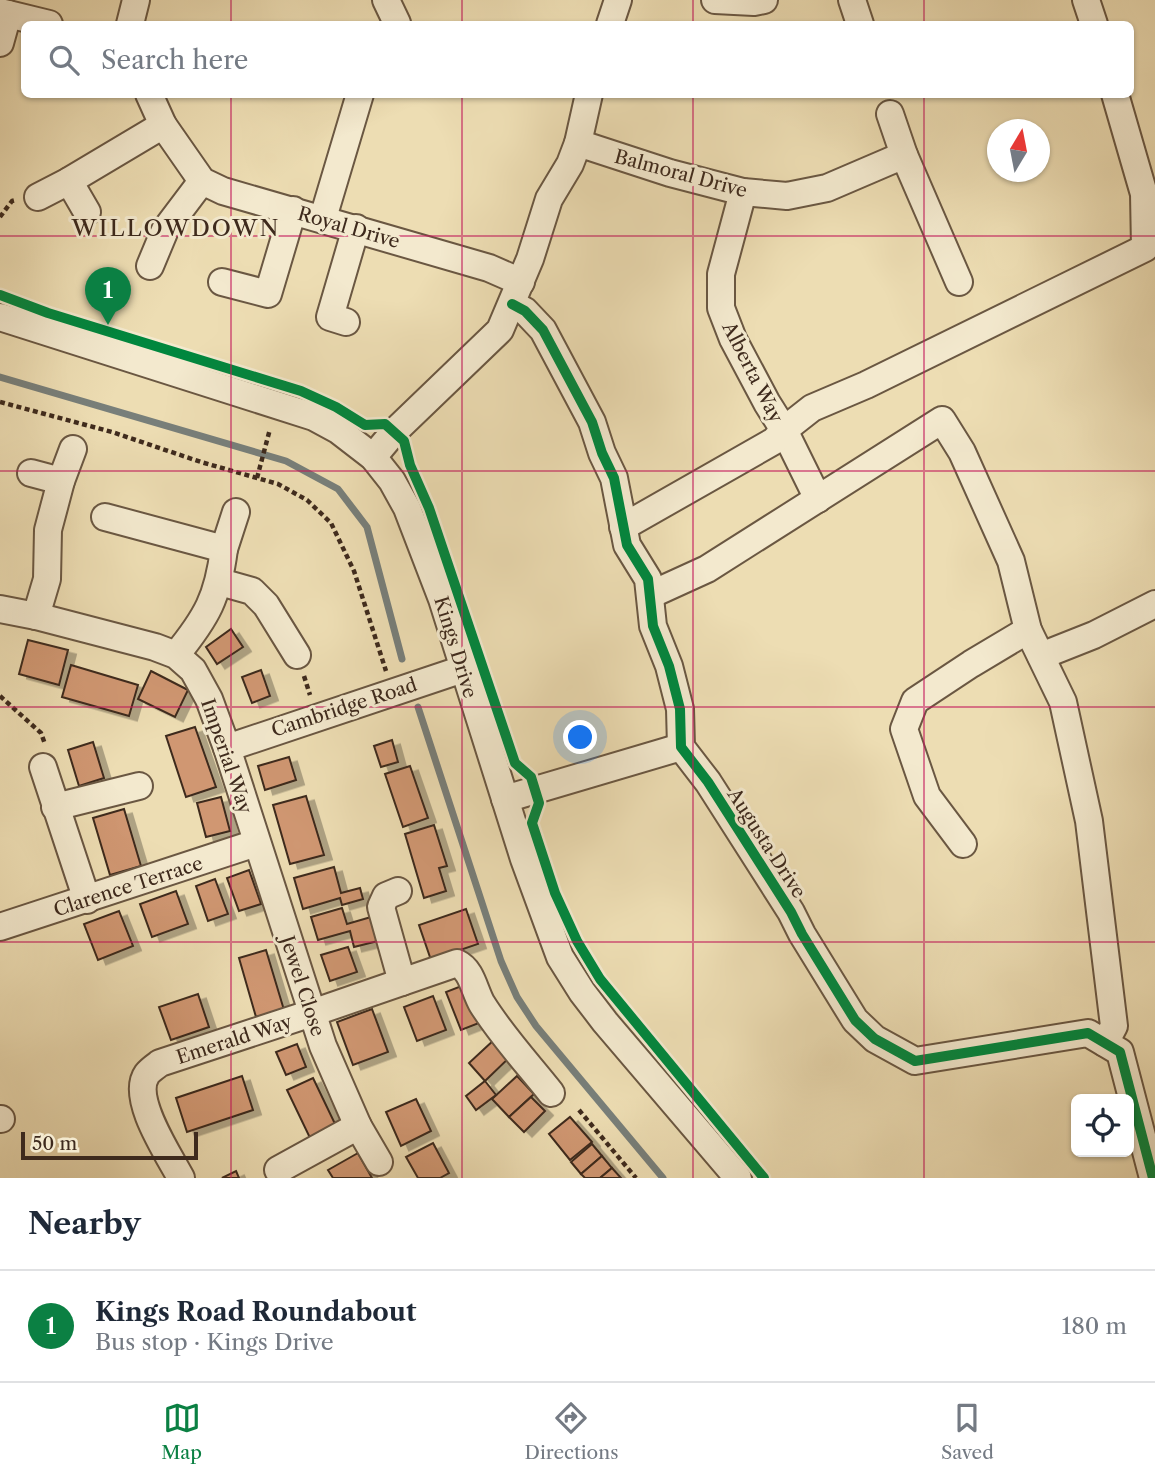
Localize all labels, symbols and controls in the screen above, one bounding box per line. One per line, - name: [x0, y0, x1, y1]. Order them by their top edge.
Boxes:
- search box: [21, 21, 1134, 98]
- icon: search: [45, 41, 83, 79]
- text: Search here: [101, 44, 248, 76]
- north arrow: [987, 119, 1050, 182]
- street label: Balmoral Drive: [612, 145, 750, 202]
- street label: Royal Drive: [295, 202, 403, 253]
- district label: WILLOWDOWN: [71, 214, 280, 242]
- pin: 1: [85, 267, 131, 325]
- street label: Alberta Way: [717, 317, 788, 427]
- street label: Kings Drive: [429, 593, 482, 701]
- street label: Cambridge Road: [268, 673, 420, 742]
- street label: Imperial Way: [196, 696, 257, 817]
- your location: [563, 720, 597, 754]
- street label: Augusta Drive: [722, 783, 811, 903]
- street label: Clarence Terrace: [51, 852, 206, 921]
- street label: Jewel Close: [275, 930, 330, 1039]
- street label: Emerald Way: [173, 1010, 295, 1069]
- map controls: [1071, 1094, 1134, 1157]
- button: locate: [1071, 1094, 1134, 1157]
- scale bar: [21, 1129, 198, 1161]
- text: 50 m: [32, 1132, 77, 1155]
- text: Nearby: [28, 1205, 141, 1242]
- text: Kings Road Roundabout: [95, 1296, 417, 1328]
- text: 1: [46, 1312, 56, 1340]
- text: 180 m: [1062, 1312, 1127, 1340]
- text: Bus stop · Kings Drive: [95, 1328, 334, 1356]
- tab: Map: [161, 1399, 202, 1464]
- tab: Directions: [525, 1399, 618, 1464]
- tab: Saved: [941, 1399, 994, 1464]

